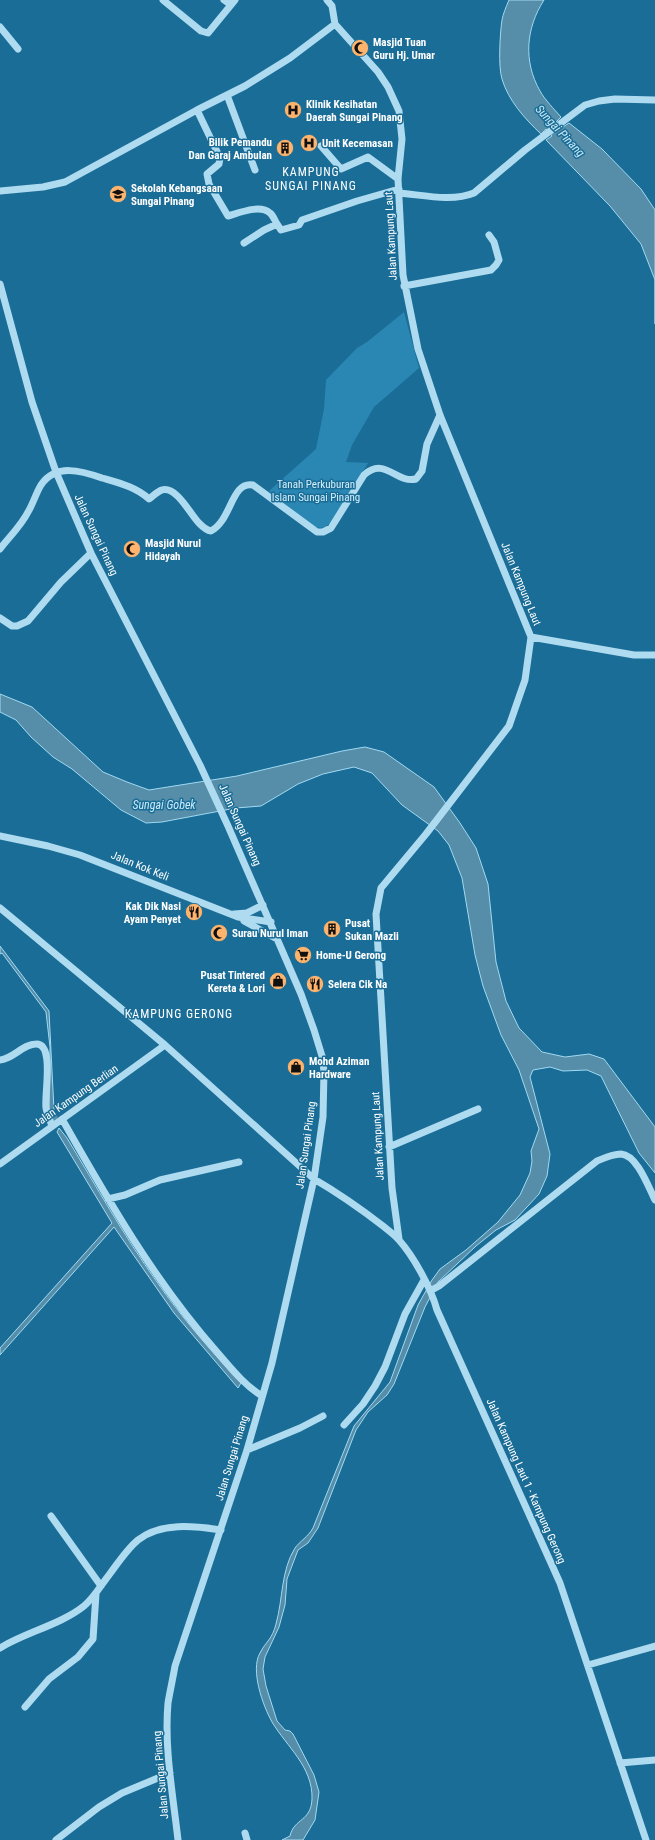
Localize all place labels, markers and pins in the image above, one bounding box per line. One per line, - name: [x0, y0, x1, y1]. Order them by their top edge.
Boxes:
- place label: Masjid Tuan Guru Hj. Umar: [373, 36, 435, 62]
- mosque icon: Masjid Tuan Guru Hj. Umar: [350, 38, 370, 58]
- place label: Klinik Kesihatan Daerah Sungai Pinang: [306, 98, 403, 124]
- hospital icon: Klinik Kesihatan Daerah Sungai Pinang: [283, 100, 303, 120]
- hospital icon: Unit Kecemasan: [299, 133, 319, 153]
- place label: Bilik Pemandu Dan Garaj Ambulan: [188, 136, 272, 162]
- place label: Unit Kecemasan: [322, 137, 393, 150]
- building icon: Bilik Pemandu Dan Garaj Ambulan: [275, 138, 295, 158]
- place label: Sekolah Kebangsaan Sungai Pinang: [131, 182, 222, 208]
- school or university icon: Sekolah Kebangsaan Sungai Pinang: [108, 184, 128, 204]
- place label: Masjid Nurul Hidayah: [145, 537, 201, 563]
- mosque icon: Masjid Nurul Hidayah: [122, 539, 142, 559]
- place label: Kak Dik Nasi Ayam Penyet: [124, 900, 182, 926]
- restaurant icon: Kak Dik Nasi Ayam Penyet: [184, 902, 204, 922]
- place label: Pusat Sukan Mazli: [345, 917, 399, 943]
- building icon: Pusat Sukan Mazli: [322, 919, 342, 939]
- mosque icon: Surau Nurul Iman: [209, 923, 229, 943]
- place label: Surau Nurul Iman: [232, 927, 308, 940]
- supermarket icon: Home-U Gerong: [293, 945, 313, 965]
- place label: Home-U Gerong: [316, 949, 386, 962]
- place label: Pusat Tintered Kereta & Lori: [201, 969, 265, 995]
- shop icon: Pusat Tintered Kereta & Lori: [268, 971, 288, 991]
- restaurant icon: Selera Cik Na: [305, 974, 325, 994]
- place label: Selera Cik Na: [328, 978, 387, 991]
- place label: Mohd Aziman Hardware: [309, 1055, 369, 1081]
- shop icon: Mohd Aziman Hardware: [286, 1057, 306, 1077]

